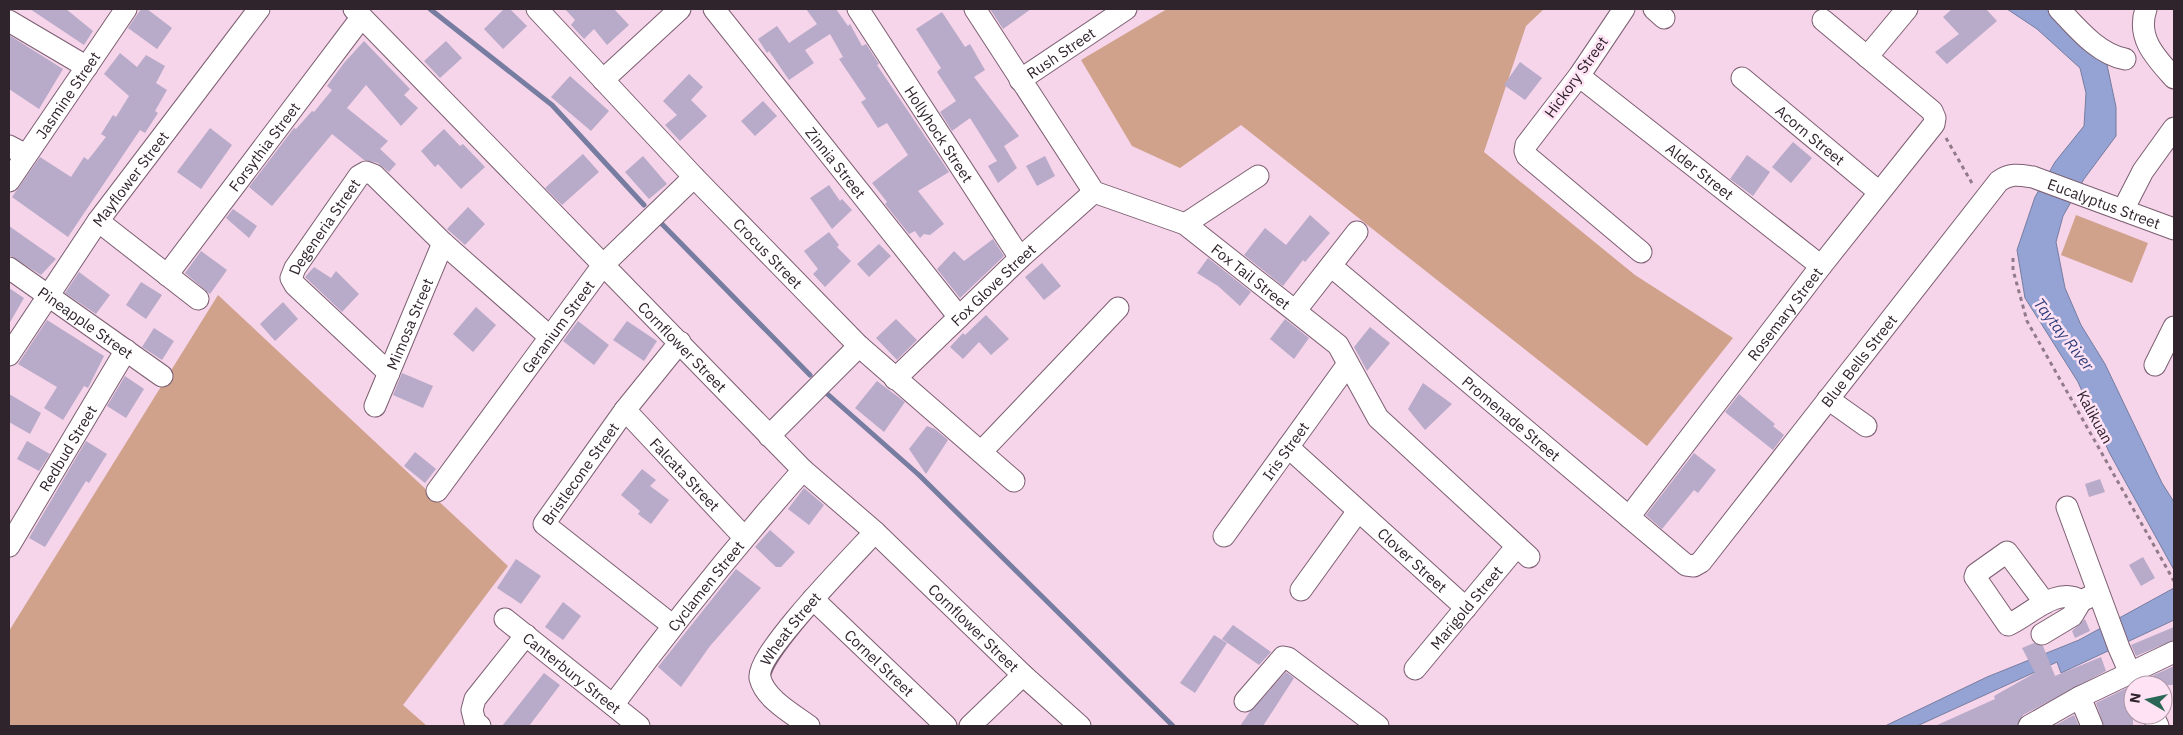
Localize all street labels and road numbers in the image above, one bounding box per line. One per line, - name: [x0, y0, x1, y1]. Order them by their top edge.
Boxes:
- street label: Rush Street: [1023, 23, 1099, 83]
- street label: Hickory Street: [1540, 33, 1612, 121]
- street label: Jasmine Street: [31, 48, 104, 142]
- street label: Hollyhock Street: [901, 82, 978, 186]
- street label: Forsythia Street: [224, 98, 304, 195]
- street label: Acorn Street: [1772, 101, 1849, 169]
- street label: Zinnia Street: [802, 123, 870, 202]
- street label: Mayflower Street: [88, 127, 172, 230]
- street label: Alder Street: [1662, 139, 1738, 204]
- street label: Eucalyptus Street: [2045, 174, 2163, 233]
- street label: Degeneria Street: [284, 175, 364, 277]
- street label: Crocus Street: [729, 214, 807, 292]
- street label: Fox Glove Street: [946, 239, 1039, 330]
- street label: Fox Tail Street: [1208, 239, 1294, 313]
- street label: Rosemary Street: [1743, 263, 1826, 364]
- street label: Mimosa Street: [382, 275, 437, 373]
- street label: Geranium Street: [517, 276, 598, 377]
- street label: Pineapple Street: [35, 282, 137, 362]
- street label: Cornflower Street: [634, 297, 731, 396]
- street label: Blue Bells Street: [1816, 310, 1901, 411]
- street label: Promenade Street: [1459, 371, 1564, 465]
- street label: Kalikuan: [2073, 387, 2117, 447]
- street label: Redbud Street: [34, 402, 100, 495]
- street label: Iris Street: [1258, 418, 1313, 484]
- street label: Bristlecone Street: [537, 419, 623, 528]
- street label: Falcata Street: [646, 434, 724, 515]
- street label: Clover Street: [1374, 523, 1451, 596]
- street label: Cyclamen Street: [663, 537, 748, 635]
- street label: Marigold Street: [1426, 562, 1506, 653]
- street label: Cornflower Street: [924, 579, 1023, 676]
- street label: Wheat Street: [755, 588, 825, 669]
- street label: Cornel Street: [841, 625, 918, 700]
- street label: Canterbury Street: [519, 628, 625, 718]

